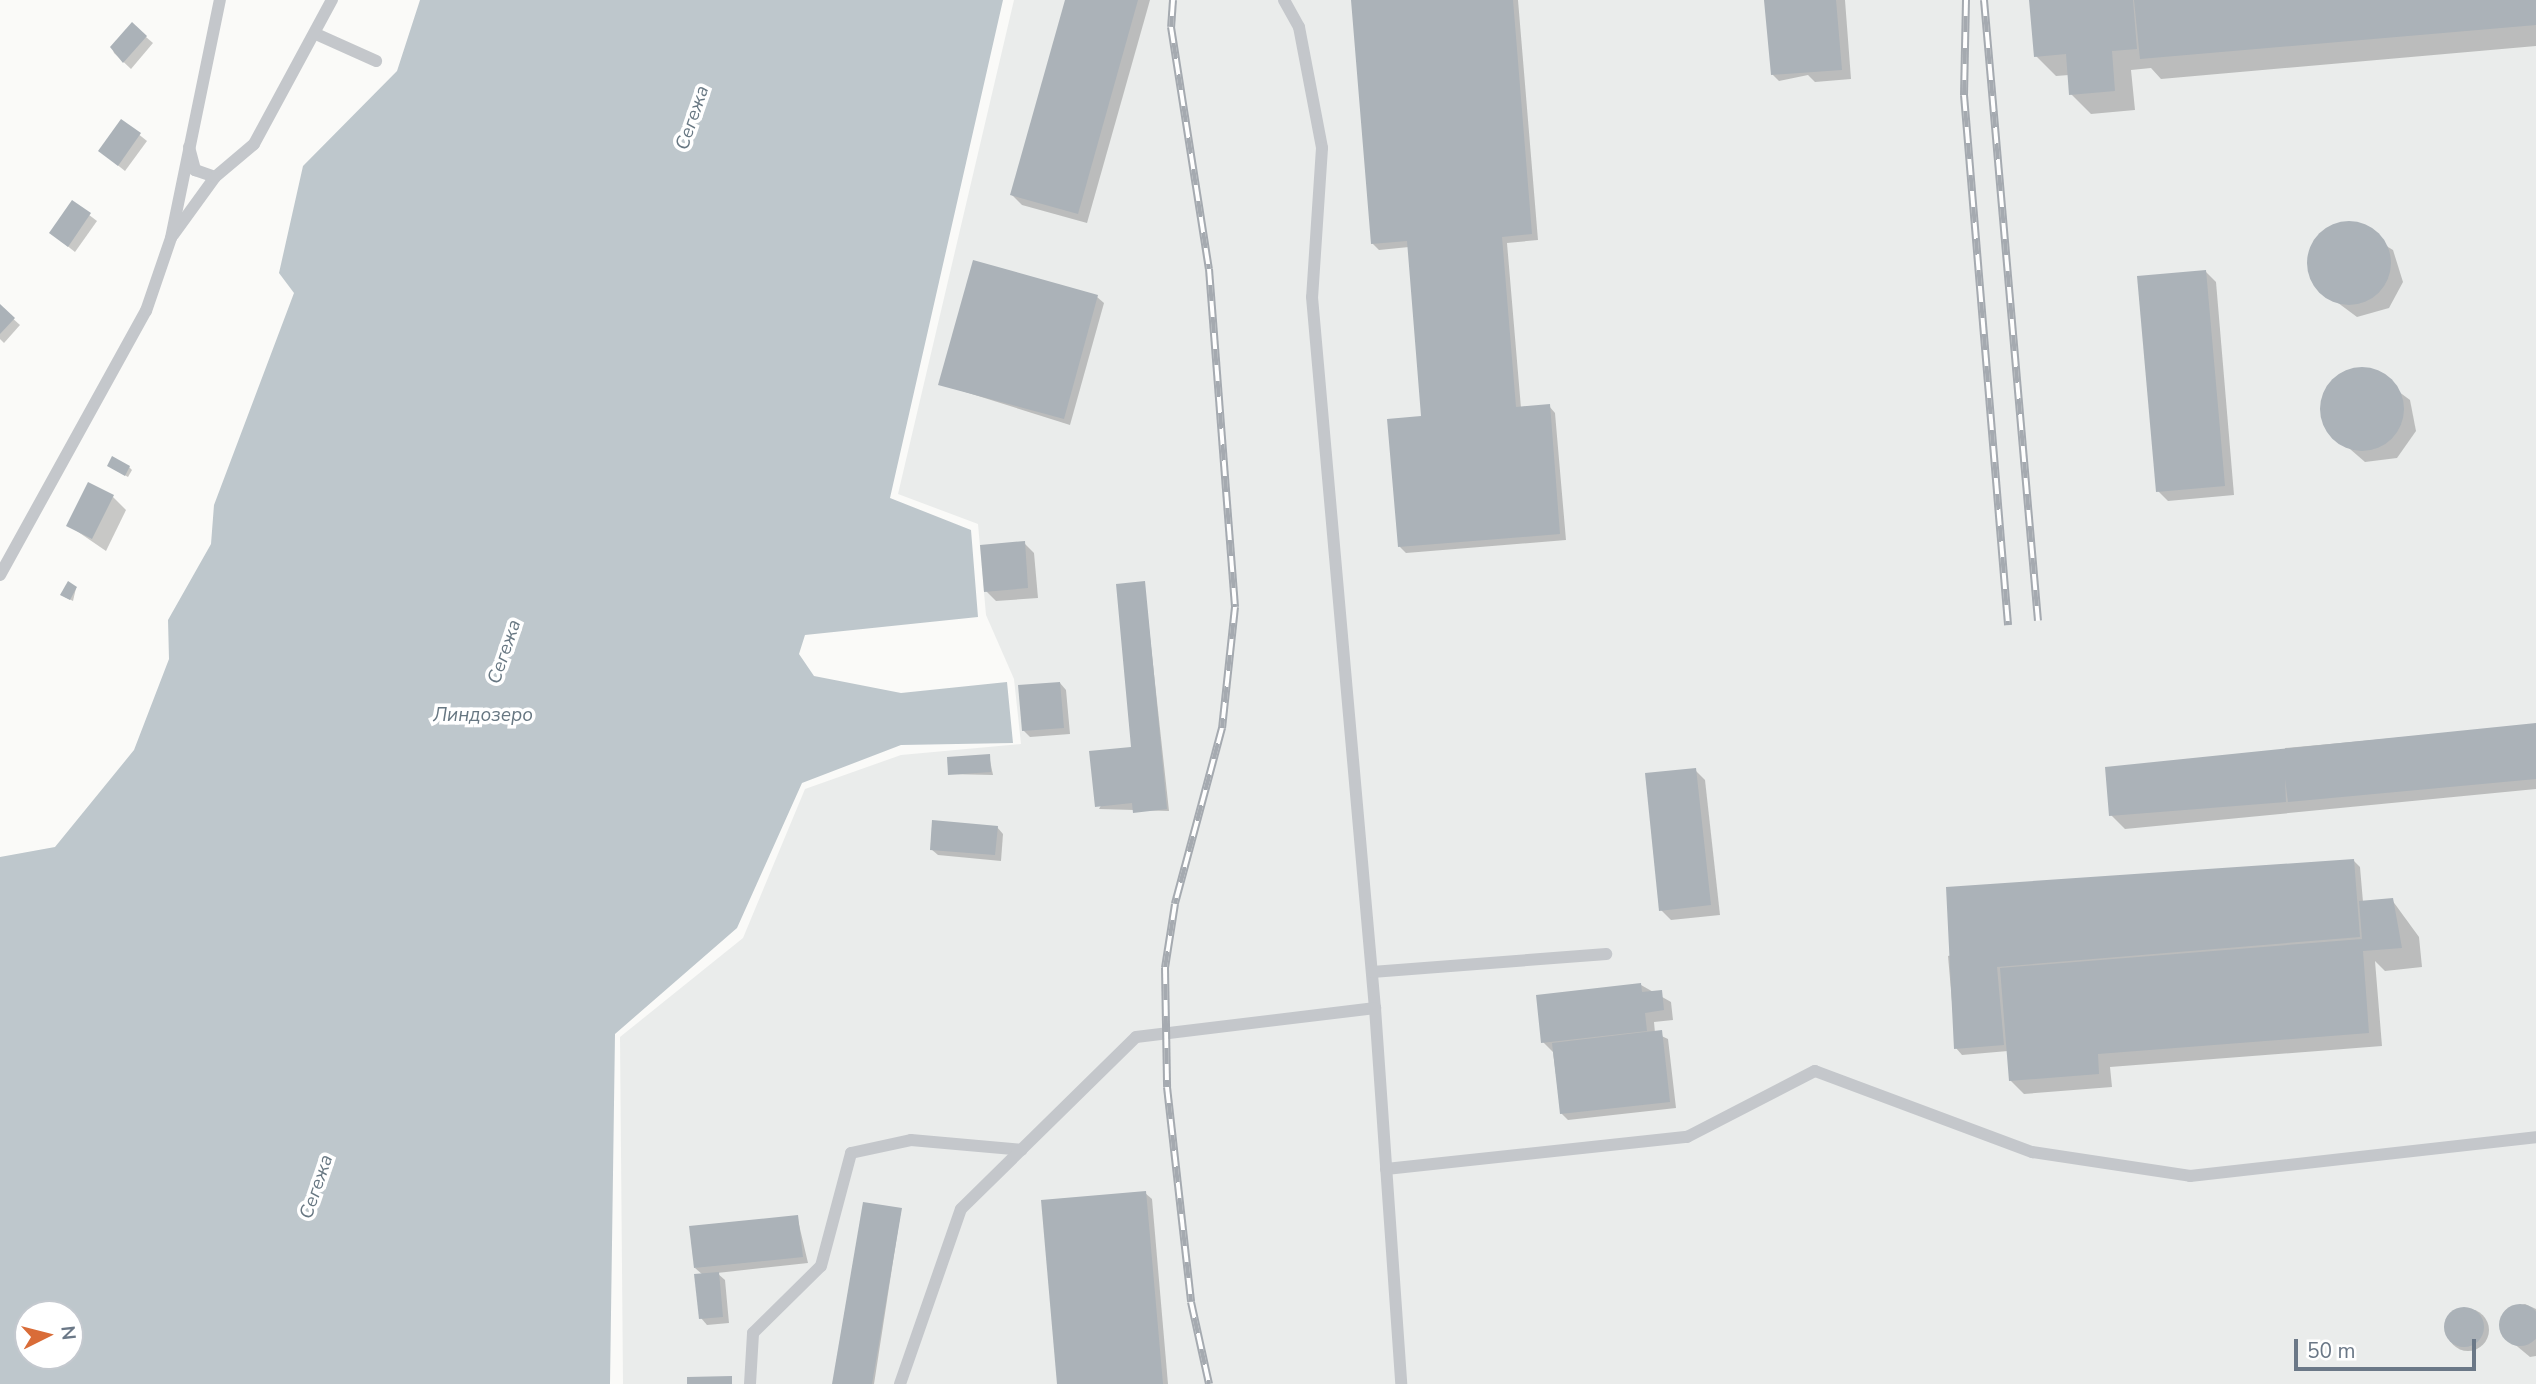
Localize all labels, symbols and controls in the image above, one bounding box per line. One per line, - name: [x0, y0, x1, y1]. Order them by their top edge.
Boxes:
- water label: Сегежа: [671, 83, 715, 153]
- water label: Сегежа: [483, 617, 527, 687]
- water label: Линдозеро: [433, 705, 533, 727]
- water label: Сегежа: [295, 1152, 339, 1222]
- north arrow: [14, 1300, 84, 1370]
- scale bar: [2298, 1324, 2480, 1368]
- text: N: [54, 1325, 82, 1341]
- text: 50 m: [2307, 1337, 2356, 1365]

